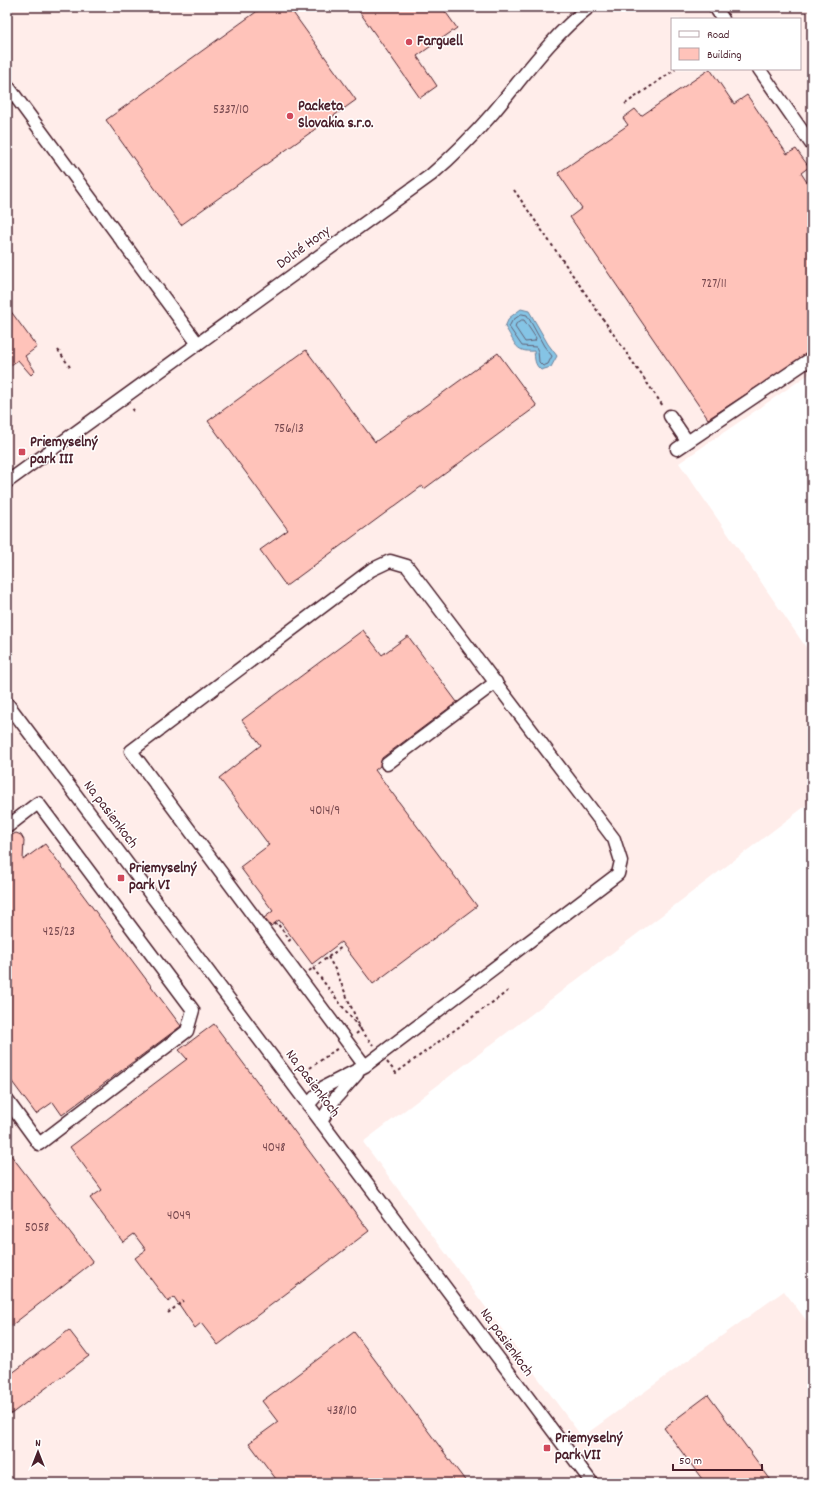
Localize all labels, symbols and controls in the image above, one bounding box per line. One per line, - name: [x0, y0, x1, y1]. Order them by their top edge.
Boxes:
- legend: [671, 18, 801, 70]
- text: Road: [707, 27, 729, 44]
- place label: Farguell: [417, 31, 463, 53]
- marker: Farguell: [404, 37, 414, 47]
- text: Building: [707, 47, 742, 64]
- place label: Packeta Slovakia s.r.o.: [298, 96, 374, 135]
- house number: 5337/10: [213, 101, 249, 120]
- marker: Packeta Slovakia s.r.o.: [285, 111, 295, 121]
- street label: Dolné Hony: [272, 220, 336, 275]
- house number: 727/11: [701, 275, 727, 294]
- house number: 756/13: [274, 420, 304, 439]
- place label: Priemyselný park III: [30, 432, 99, 471]
- marker: Priemyselný park III: [17, 447, 27, 457]
- street label: Na pasienkoch: [77, 776, 143, 854]
- house number: 4014/9: [310, 802, 340, 821]
- place label: Priemyselný park VI: [129, 858, 198, 897]
- marker: Priemyselný park VI: [116, 873, 126, 883]
- house number: 425/23: [43, 923, 75, 942]
- street label: Na pasienkoch: [279, 1045, 345, 1123]
- house number: 4048: [262, 1139, 286, 1158]
- house number: 4049: [167, 1207, 191, 1226]
- house number: 5058: [25, 1219, 49, 1238]
- street label: Na pasienkoch: [474, 1304, 539, 1382]
- house number: 438/10: [327, 1402, 357, 1421]
- place label: Priemyselný park VII: [555, 1428, 624, 1467]
- north arrow: [18, 1432, 58, 1472]
- text: N: [35, 1436, 41, 1452]
- marker: Priemyselný park VII: [542, 1443, 552, 1453]
- scale bar: [673, 1446, 762, 1472]
- text: 50 m: [679, 1453, 702, 1470]

